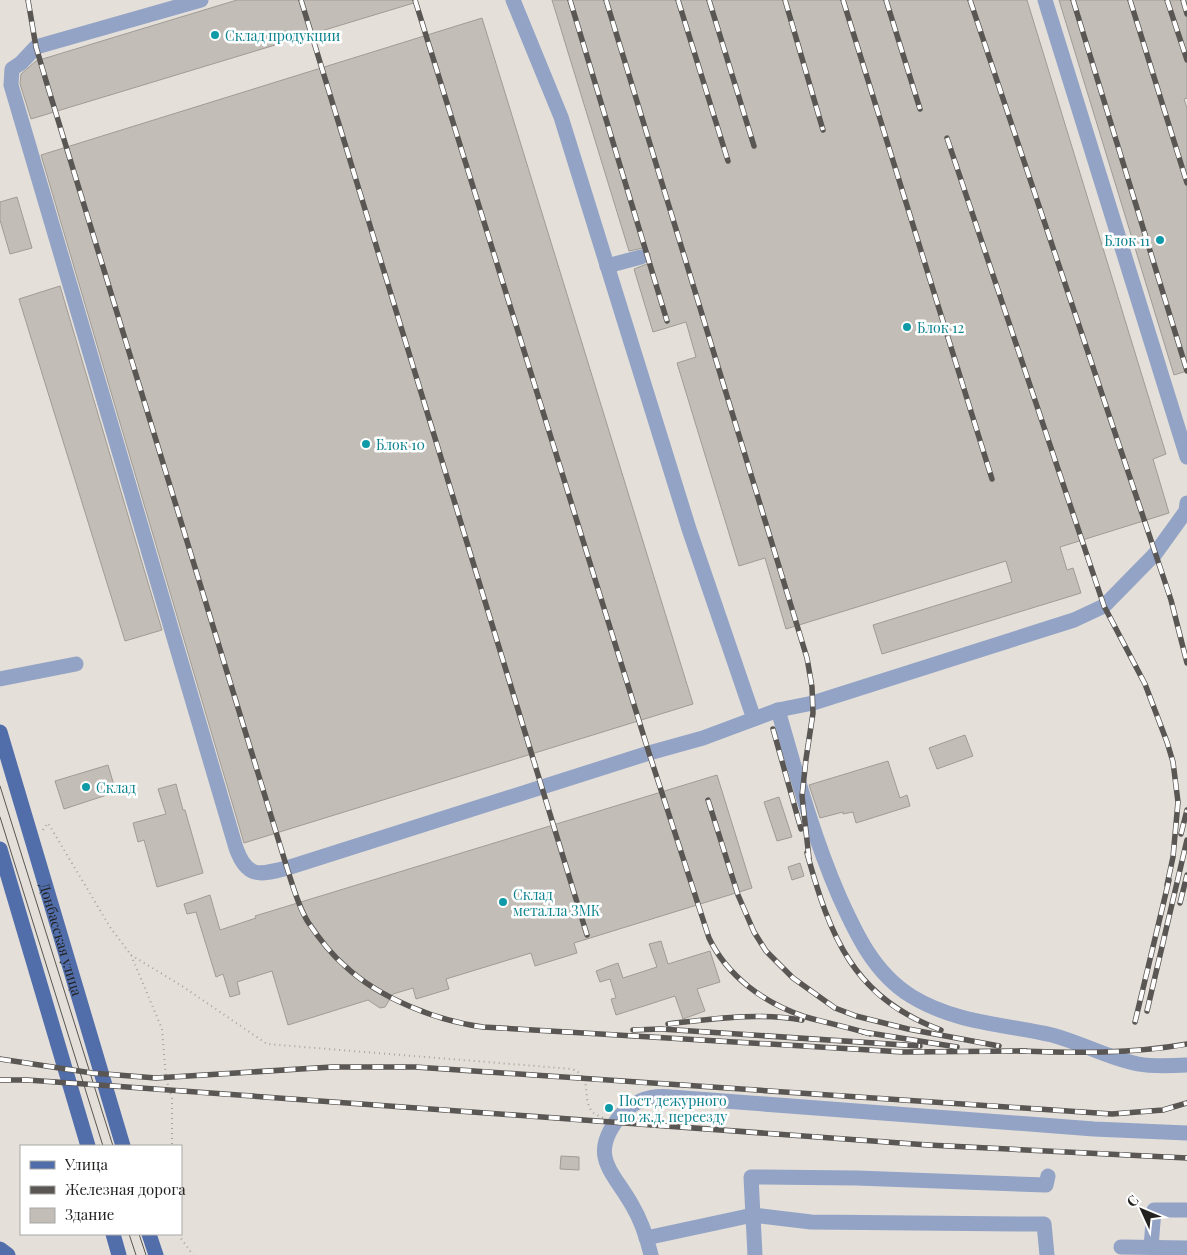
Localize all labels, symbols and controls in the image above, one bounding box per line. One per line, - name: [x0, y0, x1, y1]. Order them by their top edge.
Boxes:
- place label: Склад продукции: [225, 26, 341, 45]
- marker: Склад продукции: [209, 29, 221, 41]
- place label: Блок 11: [1104, 231, 1150, 250]
- marker: Блок 11: [1154, 234, 1166, 246]
- place label: Блок 12: [917, 318, 964, 337]
- marker: Блок 12: [901, 321, 913, 333]
- place label: Блок 10: [376, 435, 425, 454]
- marker: Блок 10: [360, 438, 372, 450]
- place label: Склад: [96, 778, 136, 797]
- marker: Склад: [80, 781, 92, 793]
- street label: Донбасская улица: [36, 880, 87, 998]
- place label: Склад металла ЗМК: [513, 885, 601, 920]
- marker: Склад металла ЗМК: [497, 896, 509, 908]
- place label: Пост дежурного по ж.д. переезду: [619, 1091, 727, 1126]
- marker: Пост дежурного по ж.д. переезду: [603, 1102, 615, 1114]
- legend: [20, 1145, 182, 1235]
- text: Улица: [64, 1154, 108, 1174]
- text: Железная дорога: [65, 1179, 186, 1199]
- north arrow: [1117, 1185, 1167, 1235]
- text: С: [1122, 1190, 1143, 1211]
- text: Здание: [65, 1204, 114, 1224]

